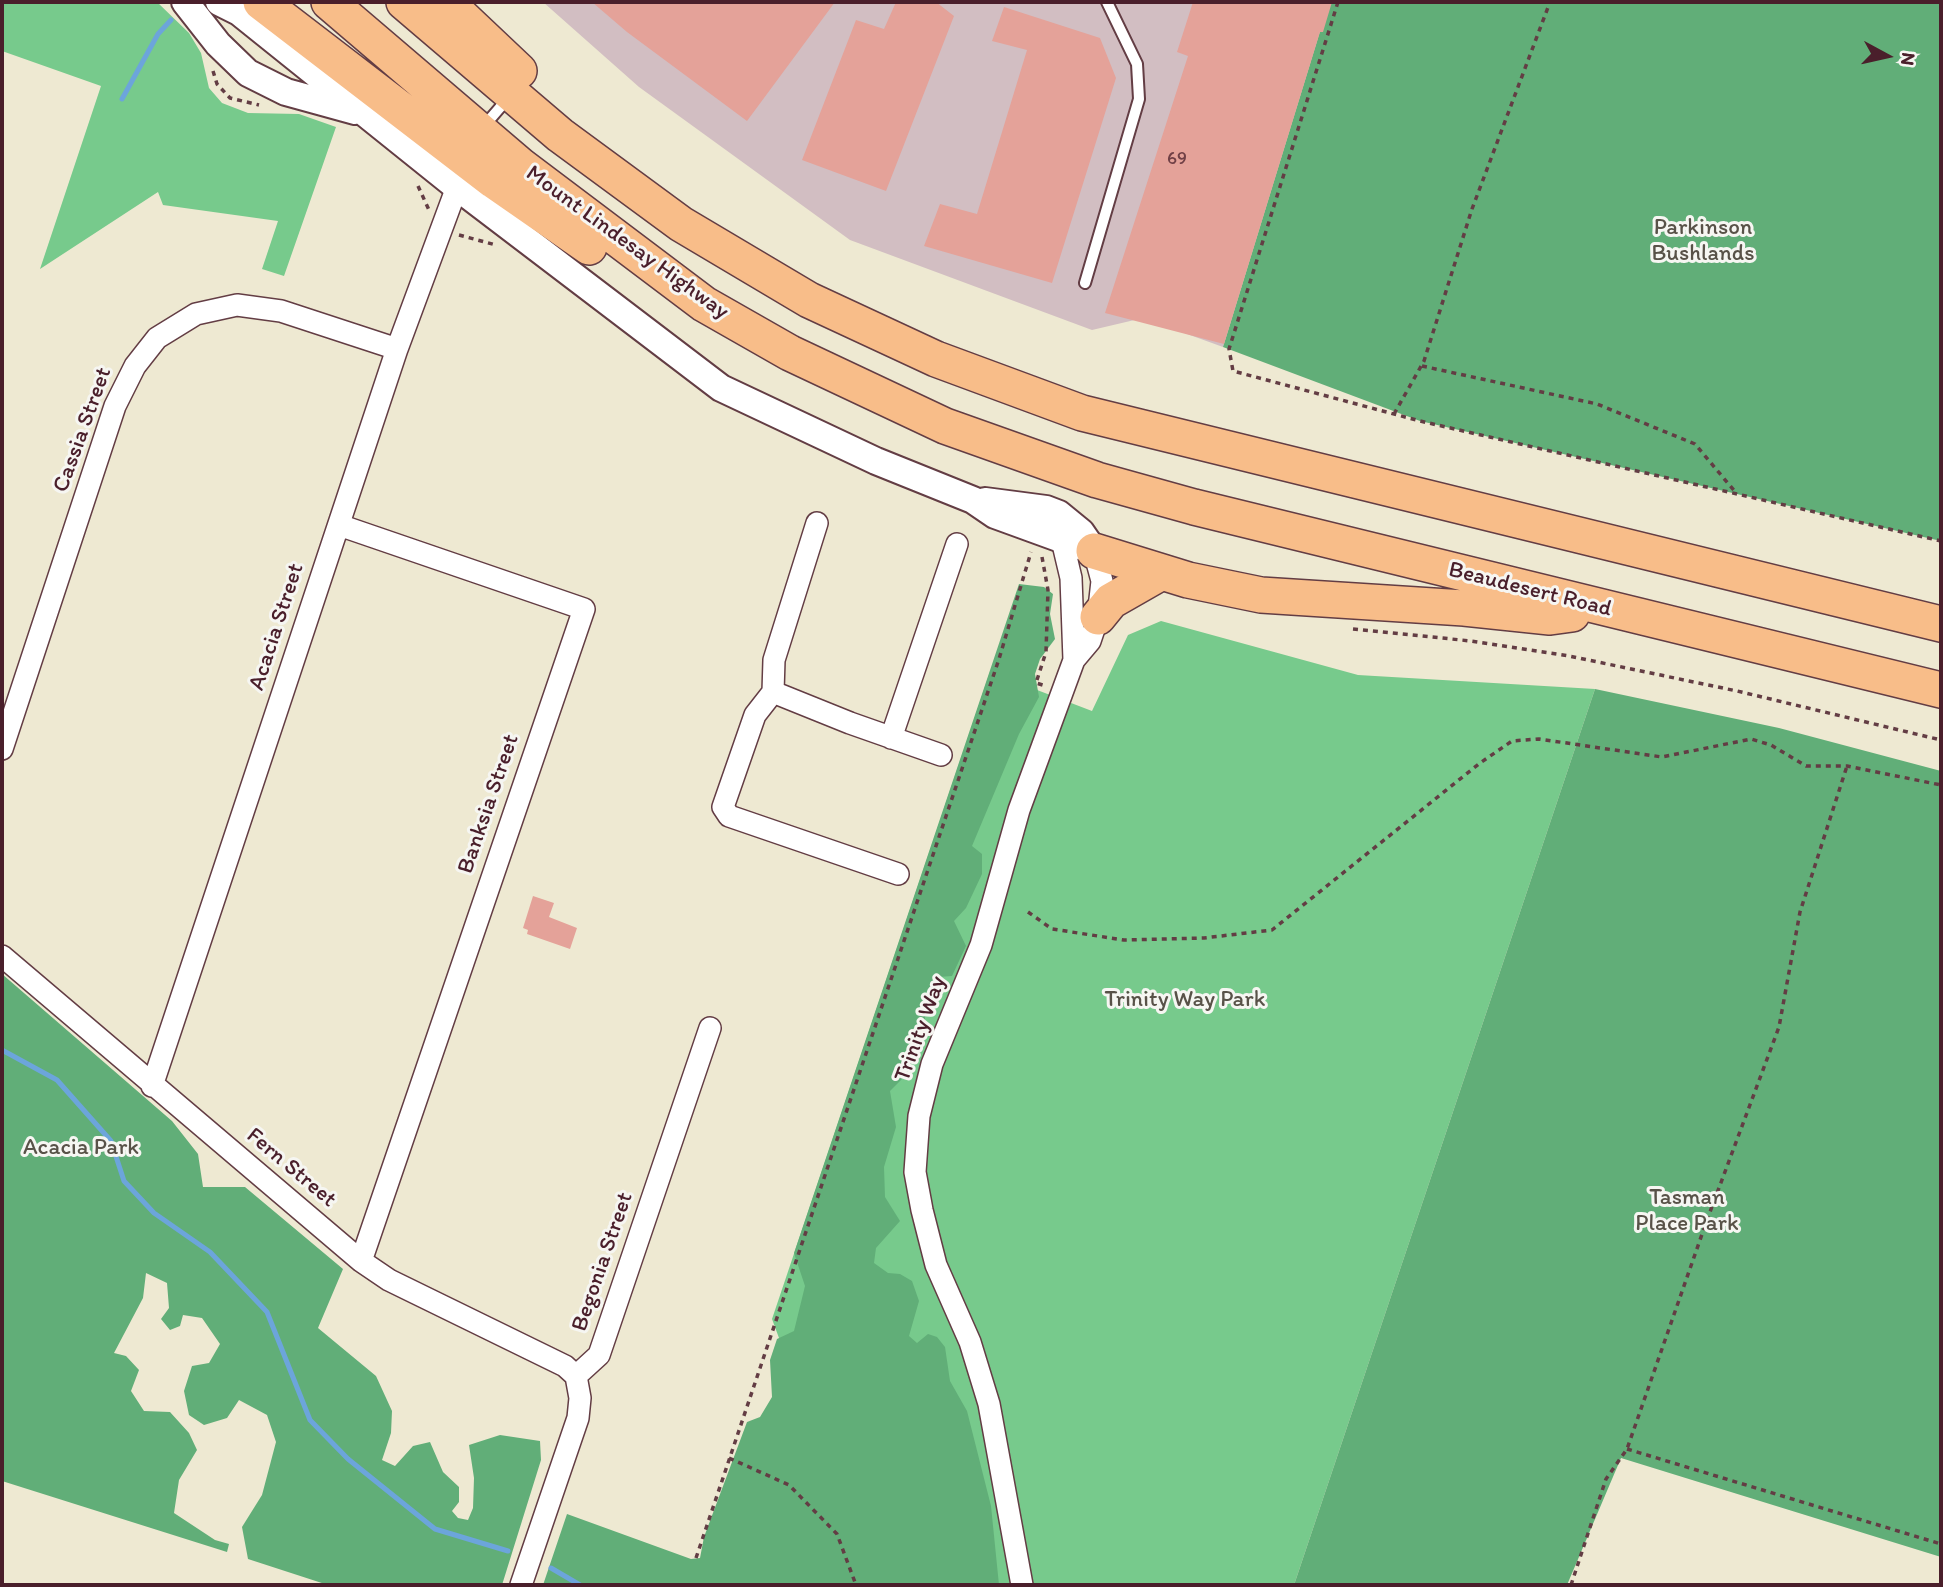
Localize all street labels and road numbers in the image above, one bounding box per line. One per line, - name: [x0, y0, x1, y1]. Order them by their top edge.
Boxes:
- street label: Mount Lindesay Highway: [520, 160, 734, 326]
- street label: Cassia Street: [48, 364, 118, 496]
- street label: Beaudesert Road: [1446, 556, 1614, 624]
- street label: Acacia Street: [244, 560, 310, 694]
- street label: Banksia Street: [452, 731, 526, 877]
- street label: Trinity Way: [889, 972, 953, 1086]
- street label: Fern Street: [240, 1122, 342, 1214]
- street label: Begonia Street: [566, 1189, 640, 1335]

